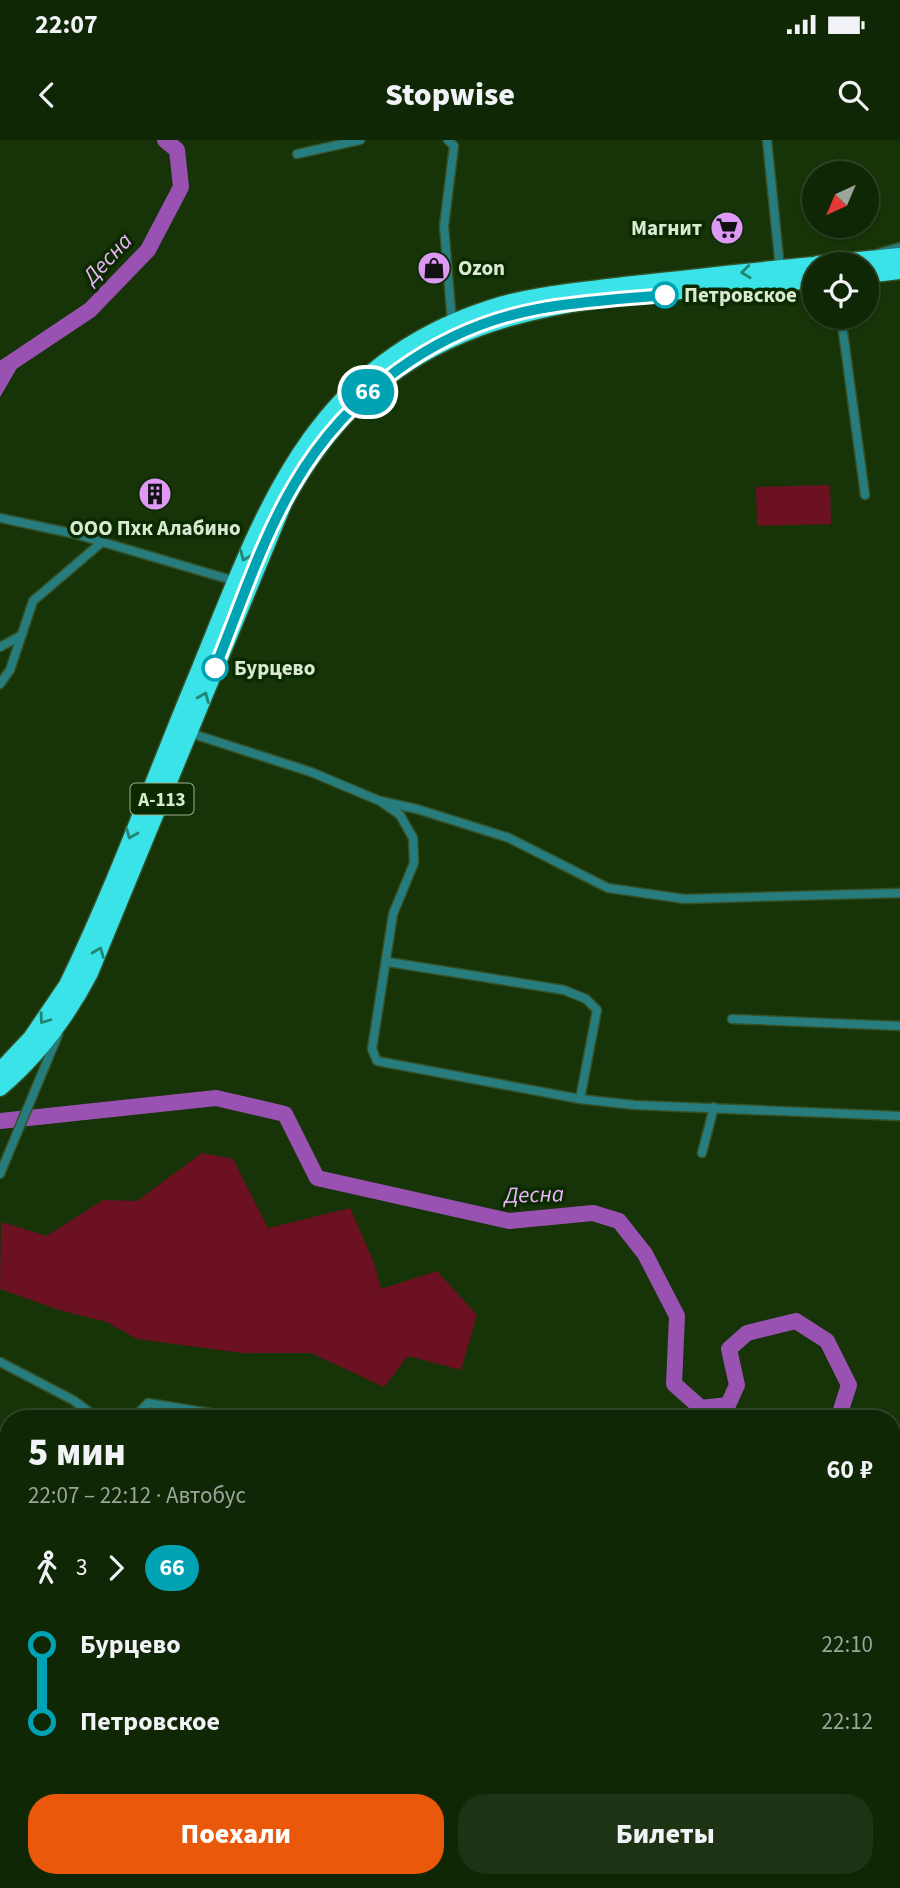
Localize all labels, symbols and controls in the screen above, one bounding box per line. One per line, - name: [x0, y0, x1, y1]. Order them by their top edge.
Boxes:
- text: 22:07: [35, 6, 98, 43]
- text: Stopwise: [385, 72, 515, 118]
- icon: back: [28, 76, 66, 114]
- icon: search: [834, 76, 872, 114]
- north arrow: [802, 161, 878, 238]
- map controls: [802, 161, 879, 329]
- supermarket icon: Магнит: [708, 209, 746, 247]
- place label: Магнит: [631, 213, 702, 243]
- water label: Десна: [73, 225, 140, 293]
- shop icon: Ozon: [415, 249, 453, 287]
- button: locate: [802, 252, 879, 329]
- place label: Ozon: [458, 253, 505, 283]
- one-way arrow: [740, 264, 752, 279]
- place label: Петровское: [684, 280, 797, 310]
- marker: Петровское: [652, 282, 678, 308]
- line badge: 66: [336, 369, 400, 415]
- text: 66: [355, 374, 381, 409]
- building icon: ООО Пхк Алабино: [136, 475, 174, 513]
- place label: ООО Пхк Алабино: [69, 513, 241, 543]
- one-way arrow: [240, 549, 254, 561]
- place label: Бурцево: [234, 653, 315, 683]
- marker: Бурцево: [202, 655, 228, 681]
- one-way arrow: [196, 691, 210, 704]
- road number: А-113: [130, 784, 194, 814]
- one-way arrow: [125, 828, 139, 840]
- one-way arrow: [90, 947, 104, 959]
- one-way arrow: [40, 1012, 52, 1024]
- water label: Десна: [501, 1177, 565, 1212]
- text: 5 мин: [28, 1426, 126, 1480]
- text: 60 ₽: [827, 1451, 873, 1488]
- text: 22:07 – 22:12 · Автобус: [28, 1479, 246, 1512]
- icon: walk: [28, 1549, 66, 1587]
- icon: forward: [97, 1549, 135, 1587]
- text: 66: [159, 1550, 185, 1585]
- text: 3: [76, 1551, 87, 1584]
- text: Бурцево: [80, 1626, 181, 1663]
- text: 22:10: [822, 1628, 873, 1661]
- text: Петровское: [80, 1703, 220, 1740]
- text: 22:12: [822, 1705, 873, 1738]
- button: Поехали: [28, 1794, 444, 1874]
- button: Билеты: [458, 1794, 873, 1874]

